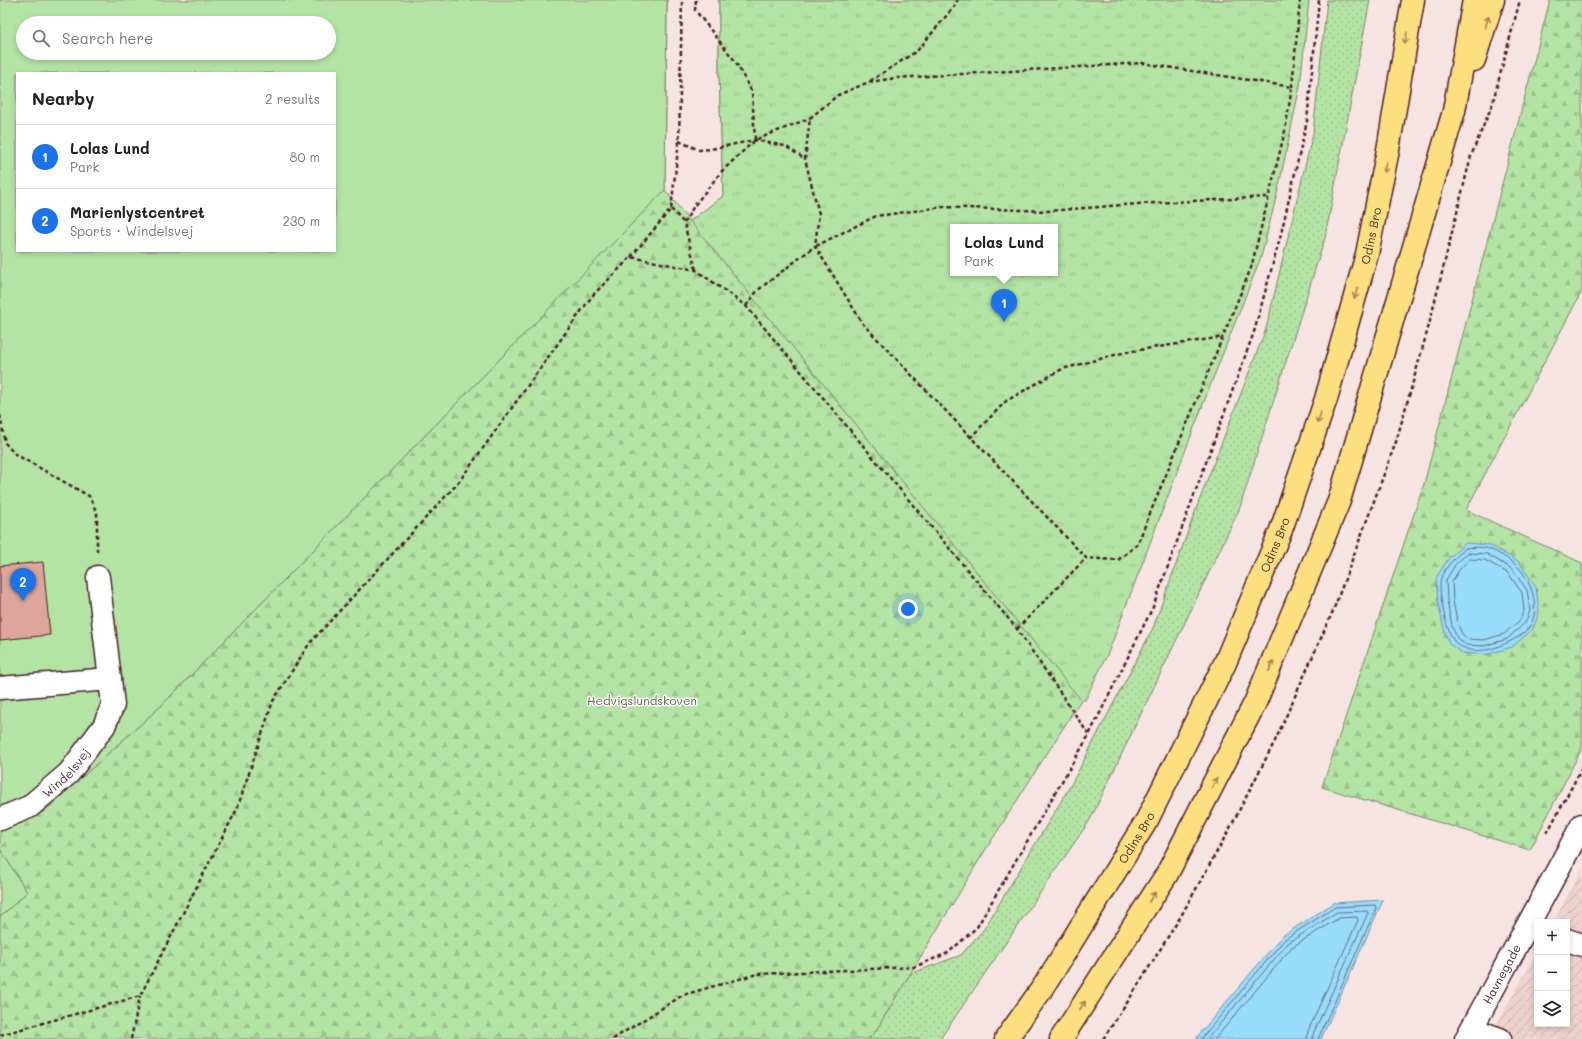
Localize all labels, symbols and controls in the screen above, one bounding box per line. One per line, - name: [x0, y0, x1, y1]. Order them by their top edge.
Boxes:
- one-way arrow: [1484, 15, 1491, 28]
- search box: [16, 16, 336, 60]
- icon: search: [30, 27, 52, 49]
- text: Search here: [62, 28, 153, 48]
- one-way arrow: [1402, 32, 1410, 45]
- text: Nearby: [32, 87, 94, 109]
- text: 2 results: [265, 90, 320, 107]
- text: Lolas Lund: [70, 138, 149, 158]
- text: 1: [42, 148, 48, 165]
- text: 80 m: [290, 148, 320, 165]
- text: Park: [70, 158, 99, 175]
- one-way arrow: [1380, 160, 1388, 173]
- text: Marienlystcentret: [70, 202, 205, 222]
- street label: Odins Bro: [1357, 206, 1384, 266]
- text: 2: [41, 212, 49, 229]
- text: 230 m: [283, 212, 320, 229]
- text: Sports · Windelsvej: [70, 222, 193, 239]
- popup: [950, 224, 1058, 276]
- text: Lolas Lund: [964, 232, 1044, 252]
- text: Park: [964, 252, 994, 269]
- one-way arrow: [1352, 287, 1359, 300]
- pin: 1: [991, 289, 1017, 322]
- one-way arrow: [1315, 412, 1323, 424]
- street label: Odins Bro: [1256, 515, 1293, 575]
- pin: 2: [10, 568, 36, 601]
- your location: [898, 599, 918, 619]
- one-way arrow: [1268, 660, 1275, 672]
- park label: Hedvigslundskoven: [587, 692, 697, 708]
- street label: Windelsvej: [39, 745, 93, 801]
- one-way arrow: [1211, 777, 1218, 789]
- street label: Odins Bro: [1114, 809, 1158, 866]
- one-way arrow: [1148, 892, 1156, 903]
- map controls: [1534, 919, 1570, 1027]
- button: +: [1534, 919, 1570, 955]
- street label: Havnegade: [1479, 941, 1524, 1007]
- button: −: [1534, 955, 1570, 991]
- button: layers: [1534, 991, 1570, 1027]
- one-way arrow: [1078, 1001, 1086, 1012]

